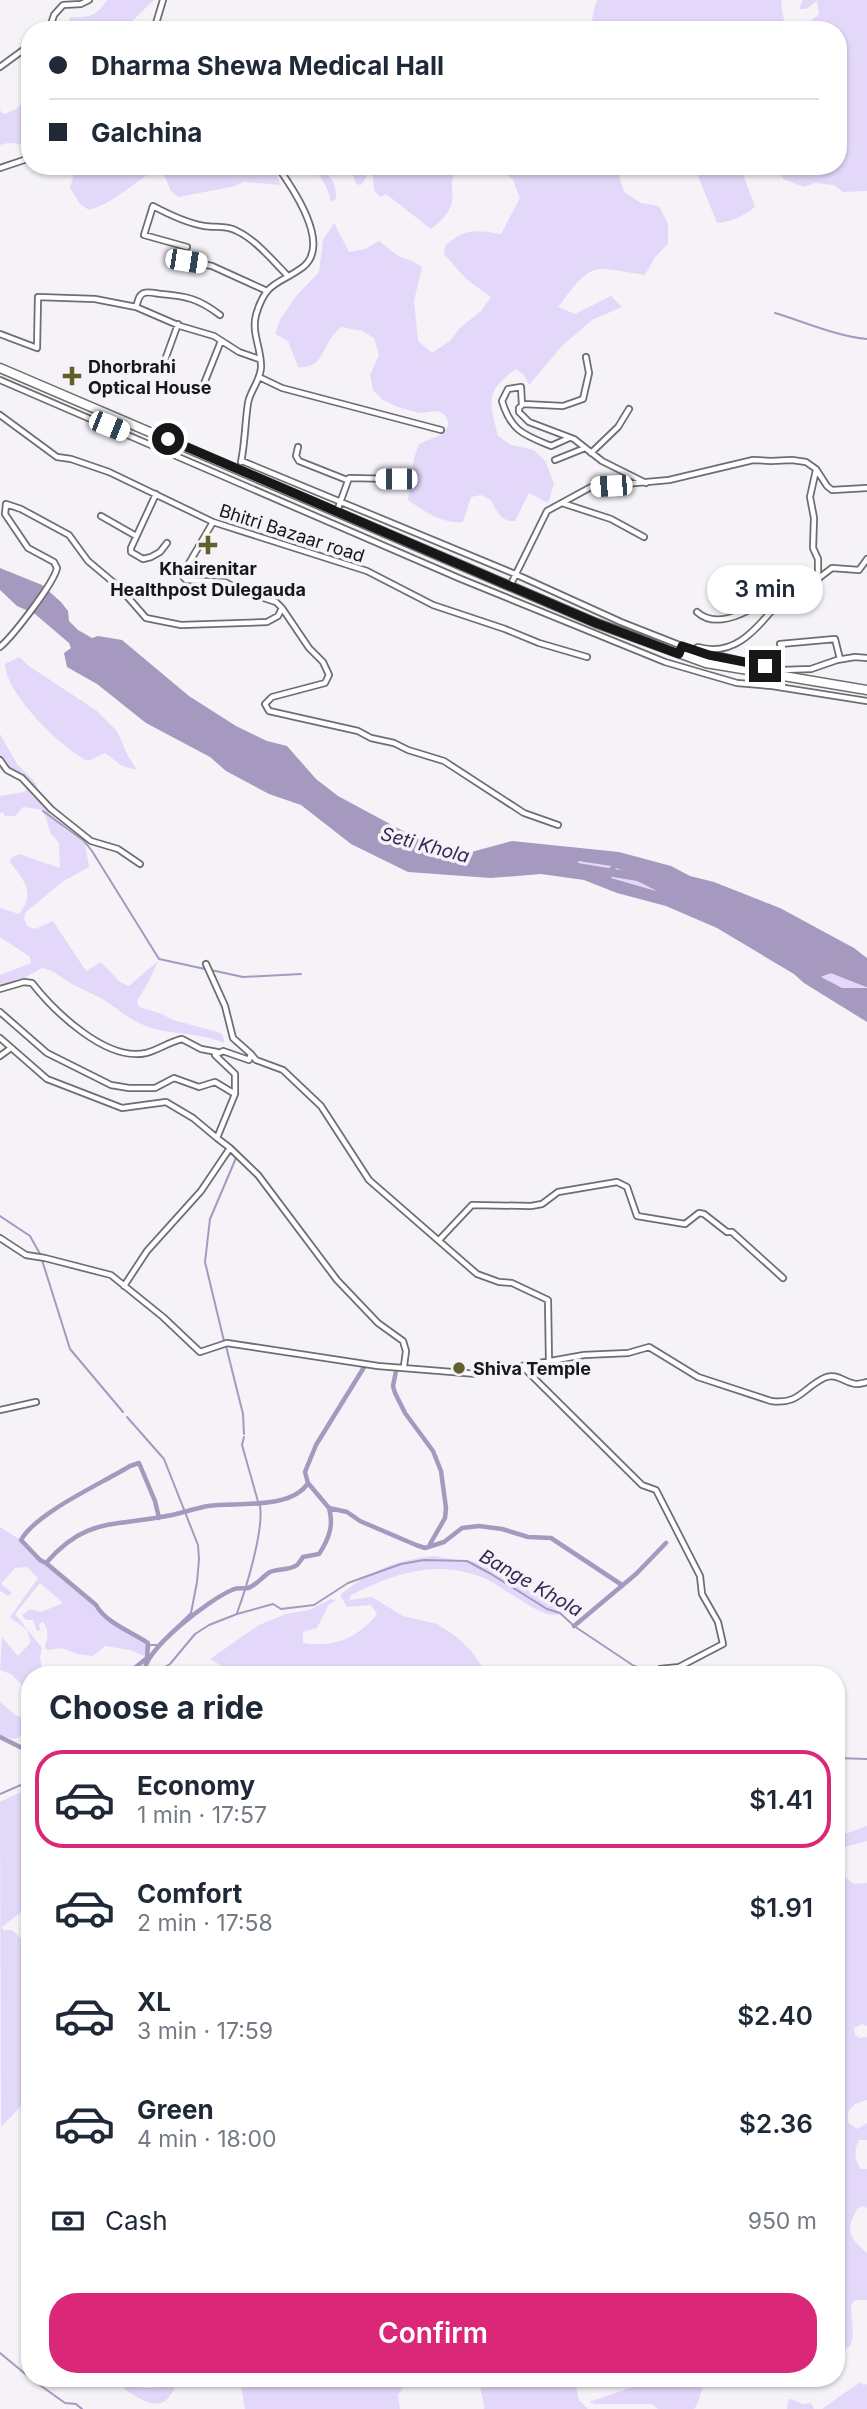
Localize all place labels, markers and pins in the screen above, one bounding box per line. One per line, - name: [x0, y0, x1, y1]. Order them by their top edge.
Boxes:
- place label: Dhorbrahi Optical House: [88, 356, 212, 398]
- marker: Dhorbrahi Optical House: [62, 366, 82, 386]
- marker: Khairenitar Healthpost Dulegauda: [198, 535, 218, 555]
- place label: Khairenitar Healthpost Dulegauda: [110, 558, 306, 600]
- place label: Shiva Temple: [473, 1358, 591, 1379]
- marker: Shiva Temple: [451, 1360, 467, 1376]

